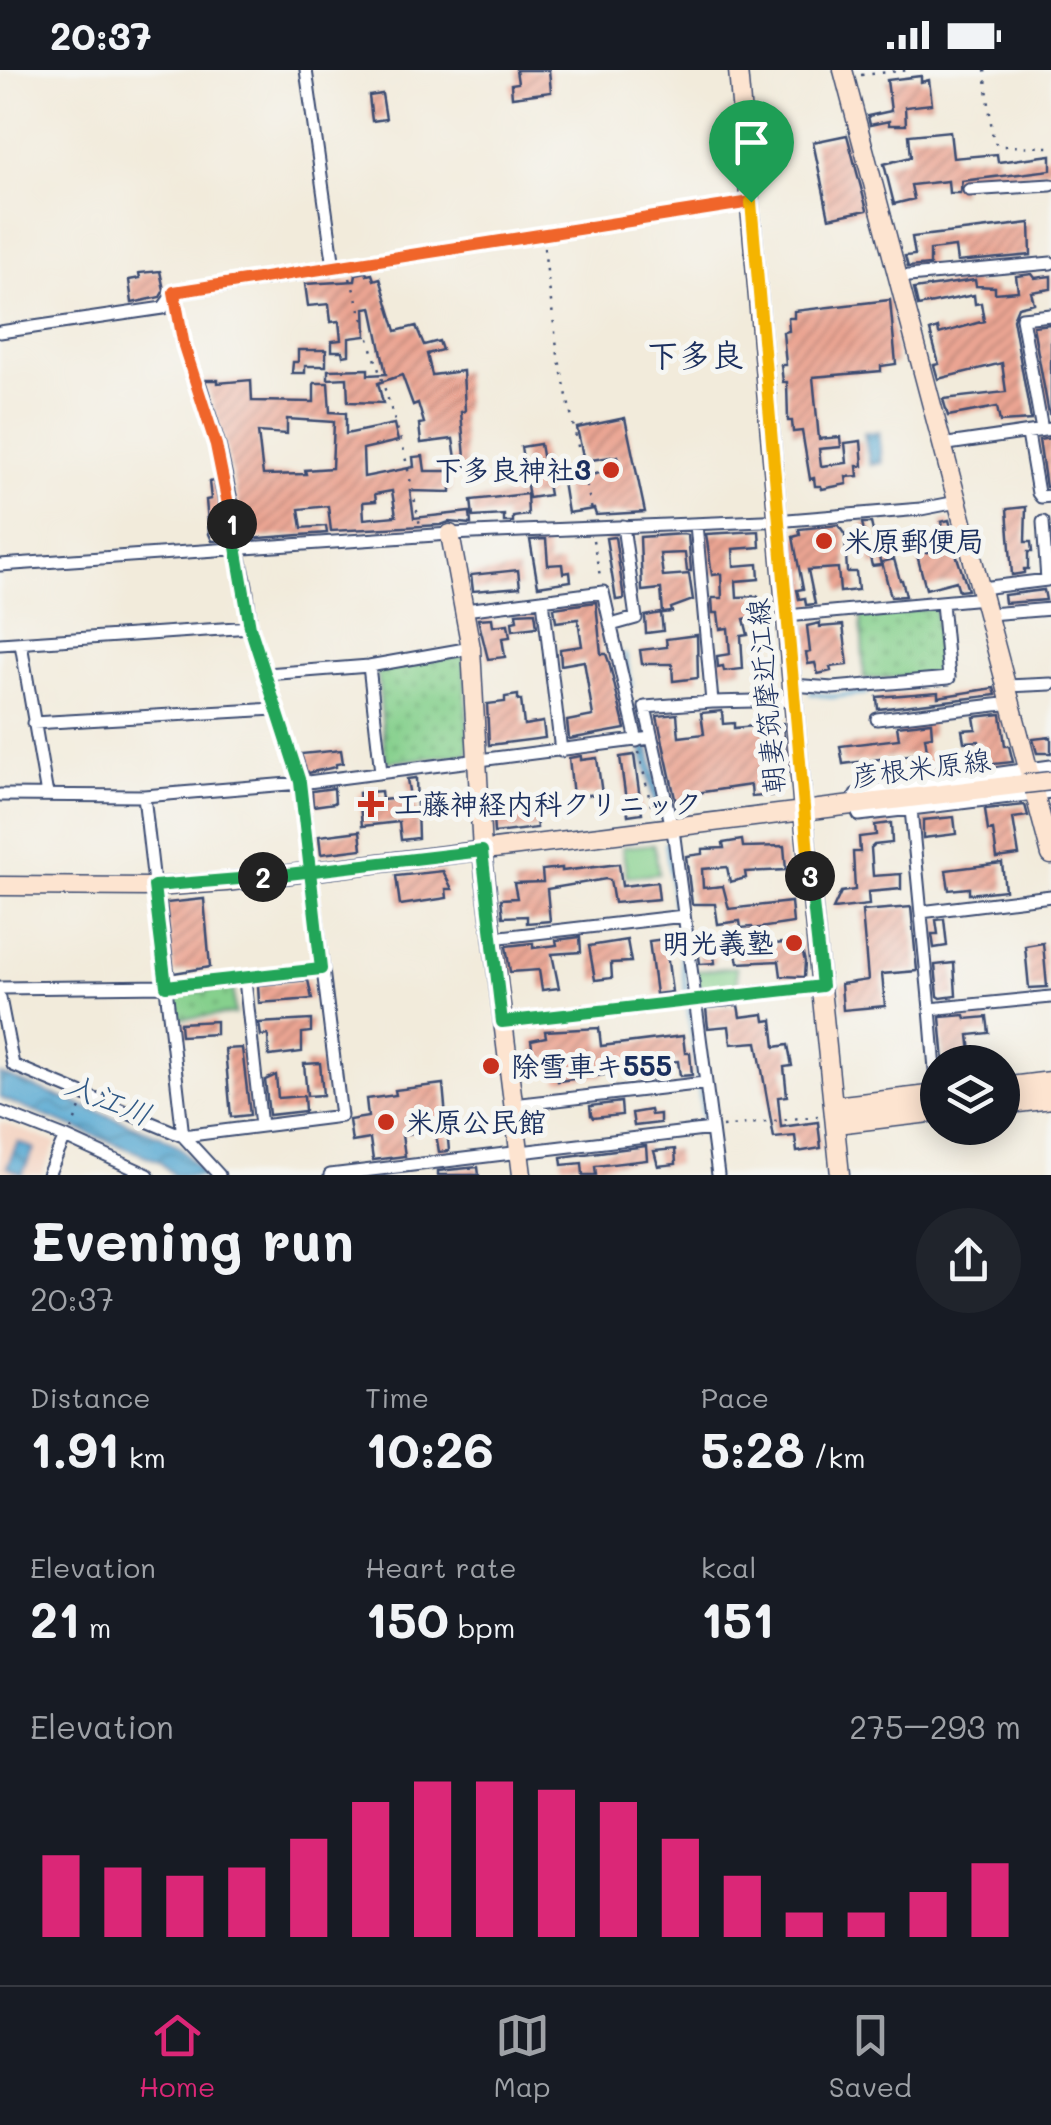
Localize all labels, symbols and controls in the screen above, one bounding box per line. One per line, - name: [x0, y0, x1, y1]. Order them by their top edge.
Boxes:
- text: 20:37: [50, 10, 152, 60]
- pin: [709, 100, 794, 203]
- icon: arrive: [724, 115, 779, 170]
- district label: 下多良: [647, 333, 743, 375]
- place label: 下多良神社3: [434, 451, 591, 487]
- marker: 下多良神社3: [600, 459, 622, 481]
- pin: 1: [207, 499, 257, 549]
- text: 1: [226, 506, 238, 542]
- place label: 米原郵便局: [844, 522, 984, 558]
- marker: 米原郵便局: [813, 530, 835, 552]
- street label: 朝妻筑摩近江線: [739, 597, 791, 795]
- street label: 彦根米原線: [849, 741, 993, 793]
- place label: 工藤神経内科クリニック: [394, 785, 702, 821]
- marker: 工藤神経内科クリニック: [358, 791, 384, 817]
- pin: 3: [785, 851, 835, 901]
- pin: 2: [238, 852, 288, 902]
- text: 3: [802, 858, 818, 894]
- text: 2: [255, 859, 271, 895]
- place label: 明光義塾: [662, 924, 774, 960]
- marker: 明光義塾: [783, 932, 805, 954]
- map controls: [920, 1045, 1020, 1145]
- button: layers: [920, 1045, 1020, 1145]
- place label: 除雪車キ555: [511, 1047, 672, 1083]
- marker: 除雪車キ555: [480, 1055, 502, 1077]
- water label: 入江川: [60, 1063, 158, 1134]
- place label: 米原公民館: [406, 1103, 546, 1139]
- marker: 米原公民館: [375, 1111, 397, 1133]
- text: Evening run: [30, 1203, 354, 1275]
- button: share: [916, 1208, 1021, 1313]
- text: 20:37: [30, 1277, 114, 1319]
- text: Distance: [30, 1379, 151, 1415]
- text: Time: [365, 1379, 429, 1415]
- text: Pace: [701, 1379, 769, 1415]
- text: 1.91: [30, 1415, 120, 1481]
- text: 10:26: [365, 1415, 494, 1481]
- text: 5:28: [701, 1415, 805, 1481]
- text: km: [120, 1439, 166, 1475]
- text: /km: [805, 1439, 866, 1475]
- text: Elevation: [30, 1549, 156, 1585]
- text: Heart rate: [365, 1549, 517, 1585]
- text: kcal: [701, 1549, 756, 1585]
- text: 21: [30, 1585, 80, 1651]
- text: 150: [365, 1585, 449, 1651]
- text: 151: [701, 1585, 774, 1651]
- text: m: [80, 1609, 111, 1645]
- text: bpm: [449, 1609, 515, 1645]
- text: Elevation: [30, 1705, 174, 1747]
- text: 275–293 m: [849, 1705, 1021, 1747]
- tab: Home: [139, 2008, 215, 2104]
- tab: Map: [494, 2008, 551, 2104]
- tab: Saved: [829, 2008, 912, 2104]

